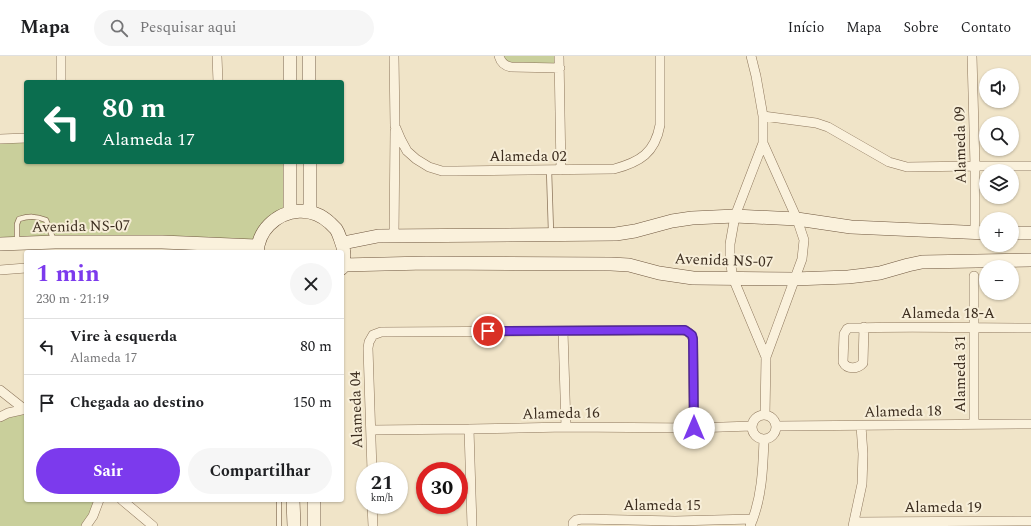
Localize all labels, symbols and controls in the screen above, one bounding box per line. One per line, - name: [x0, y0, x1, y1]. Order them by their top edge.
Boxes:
- search box: [94, 10, 374, 46]
- text: Mapa: [20, 13, 70, 42]
- text: Pesquisar aqui: [140, 16, 237, 39]
- icon: search: [108, 17, 130, 39]
- text: Início: [788, 17, 824, 38]
- text: Mapa: [846, 17, 881, 38]
- text: Sobre: [903, 17, 939, 38]
- text: Contato: [961, 17, 1011, 38]
- map controls: [979, 68, 1019, 300]
- button: sound: [979, 68, 1019, 108]
- text: 80 m: [102, 87, 166, 130]
- icon: left: [36, 96, 88, 148]
- street label: Alameda 09: [948, 106, 973, 184]
- button: search: [979, 116, 1019, 156]
- text: Alameda 17: [102, 126, 195, 153]
- street label: Alameda 02: [489, 145, 567, 168]
- button: layers: [979, 164, 1019, 204]
- button: +: [979, 212, 1019, 252]
- street label: Avenida NS-07: [32, 214, 130, 239]
- street label: Avenida NS-07: [674, 247, 774, 274]
- text: 1 min: [36, 256, 100, 292]
- button: −: [979, 260, 1019, 300]
- button: close: [290, 263, 332, 305]
- text: 230 m · 21:19: [36, 289, 109, 309]
- street label: Alameda 18-A: [901, 302, 995, 325]
- pin: [471, 314, 505, 348]
- icon: arrive: [477, 320, 499, 342]
- text: Vire à esquerda: [70, 325, 177, 348]
- text: 80 m: [300, 335, 332, 358]
- street label: Alameda 31: [949, 335, 972, 413]
- icon: left: [36, 336, 58, 358]
- text: Alameda 17: [70, 348, 137, 368]
- street label: Alameda 04: [344, 370, 369, 449]
- text: Chegada ao destino: [70, 391, 204, 414]
- text: 150 m: [293, 391, 332, 414]
- icon: arrive: [36, 392, 58, 414]
- street label: Alameda 18: [864, 399, 942, 424]
- street label: Alameda 16: [522, 401, 600, 426]
- position arrow: [673, 407, 715, 449]
- button: Sair: [36, 448, 180, 494]
- button: Compartilhar: [188, 448, 332, 494]
- speed limit sign: 30: [416, 462, 468, 514]
- text: 21: [371, 468, 393, 498]
- text: km/h: [371, 490, 393, 506]
- street label: Alameda 15: [623, 494, 701, 517]
- street label: Alameda 19: [904, 496, 982, 519]

